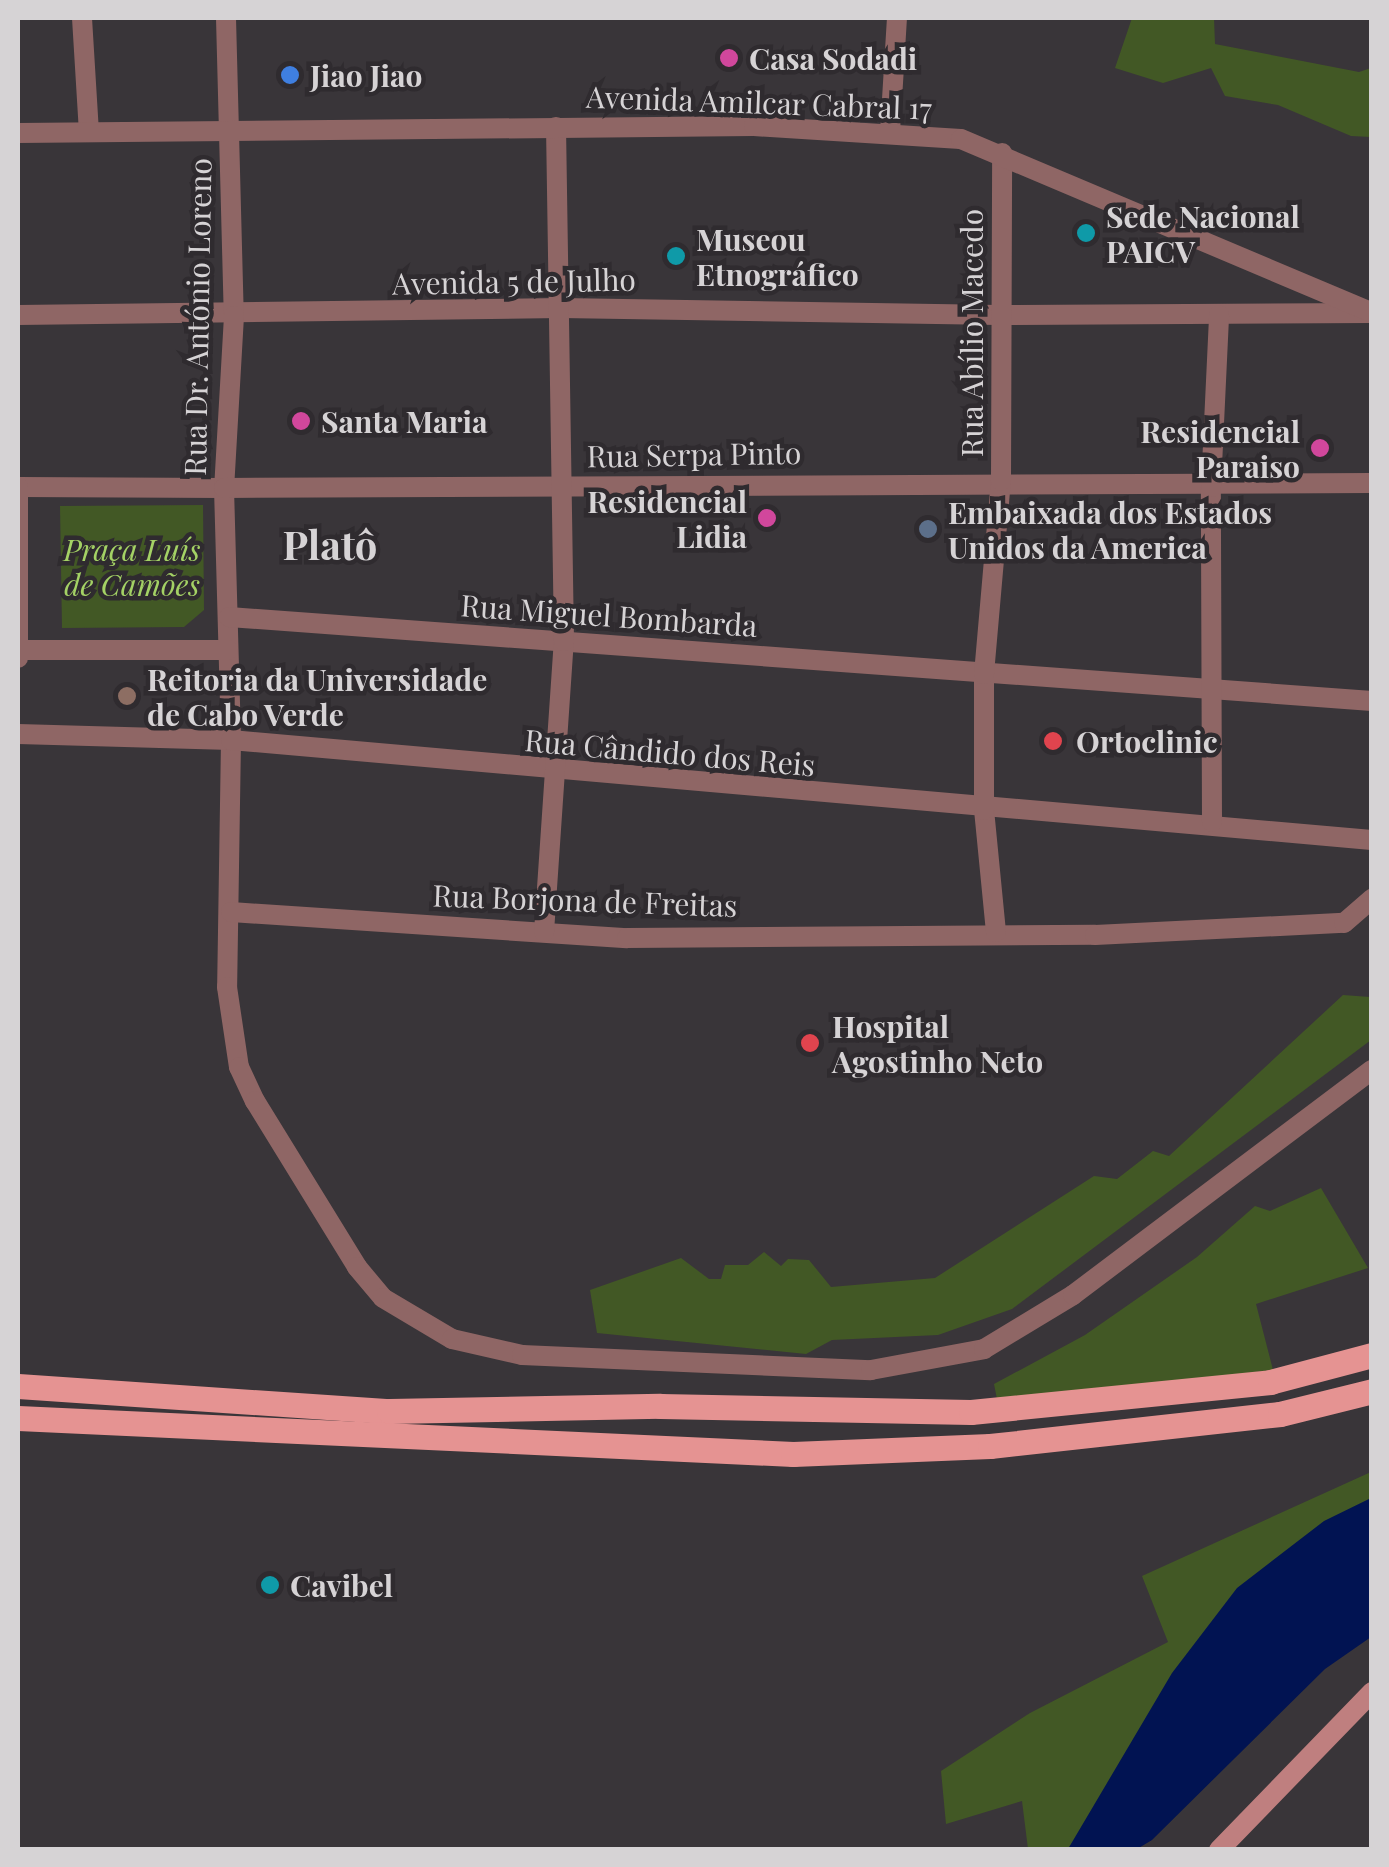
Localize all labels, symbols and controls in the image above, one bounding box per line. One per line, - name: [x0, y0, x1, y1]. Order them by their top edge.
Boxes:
- place label: Casa Sodadi: [749, 40, 917, 76]
- marker: Casa Sodadi: [718, 47, 740, 69]
- place label: Jiao Jiao: [310, 57, 422, 93]
- marker: Jiao Jiao: [279, 64, 301, 86]
- street label: Avenida Amilcar Cabral 17: [584, 78, 934, 126]
- street label: Rua Dr. António Loreno: [176, 157, 218, 477]
- place label: Sede Nacional PAICV: [1106, 198, 1300, 268]
- street label: Rua Abílio Macedo: [953, 208, 989, 458]
- place label: Museou Etnográfico: [696, 221, 859, 292]
- marker: Sede Nacional PAICV: [1075, 222, 1097, 244]
- marker: Museou Etnográfico: [665, 245, 687, 267]
- street label: Avenida 5 de Julho: [391, 261, 637, 301]
- place label: Santa Maria: [321, 403, 488, 439]
- marker: Santa Maria: [290, 410, 312, 432]
- place label: Residencial Paraiso: [1140, 413, 1300, 484]
- street label: Rua Serpa Pinto: [586, 434, 802, 474]
- marker: Residencial Paraiso: [1309, 437, 1331, 459]
- place label: Residencial Lidia: [587, 483, 747, 554]
- place label: Embaixada dos Estados Unidos da America: [948, 494, 1272, 564]
- marker: Residencial Lidia: [756, 507, 778, 529]
- marker: Embaixada dos Estados Unidos da America: [917, 518, 939, 540]
- district label: Platô: [283, 520, 377, 568]
- park label: Praça Luís de Camões: [64, 531, 200, 602]
- street label: Rua Miguel Bombarda: [459, 587, 759, 643]
- place label: Reitoria da Universidade de Cabo Verde: [147, 661, 488, 732]
- marker: Reitoria da Universidade de Cabo Verde: [116, 685, 138, 707]
- street label: Rua Cândido dos Reis: [523, 721, 817, 783]
- place label: Ortoclinic: [1076, 723, 1218, 759]
- marker: Ortoclinic: [1040, 728, 1066, 754]
- street label: Rua Borjona de Freitas: [432, 877, 738, 923]
- place label: Hospital Agostinho Neto: [832, 1008, 1043, 1078]
- marker: Hospital Agostinho Neto: [797, 1030, 823, 1056]
- place label: Cavibel: [290, 1567, 393, 1603]
- marker: Cavibel: [259, 1574, 281, 1596]

